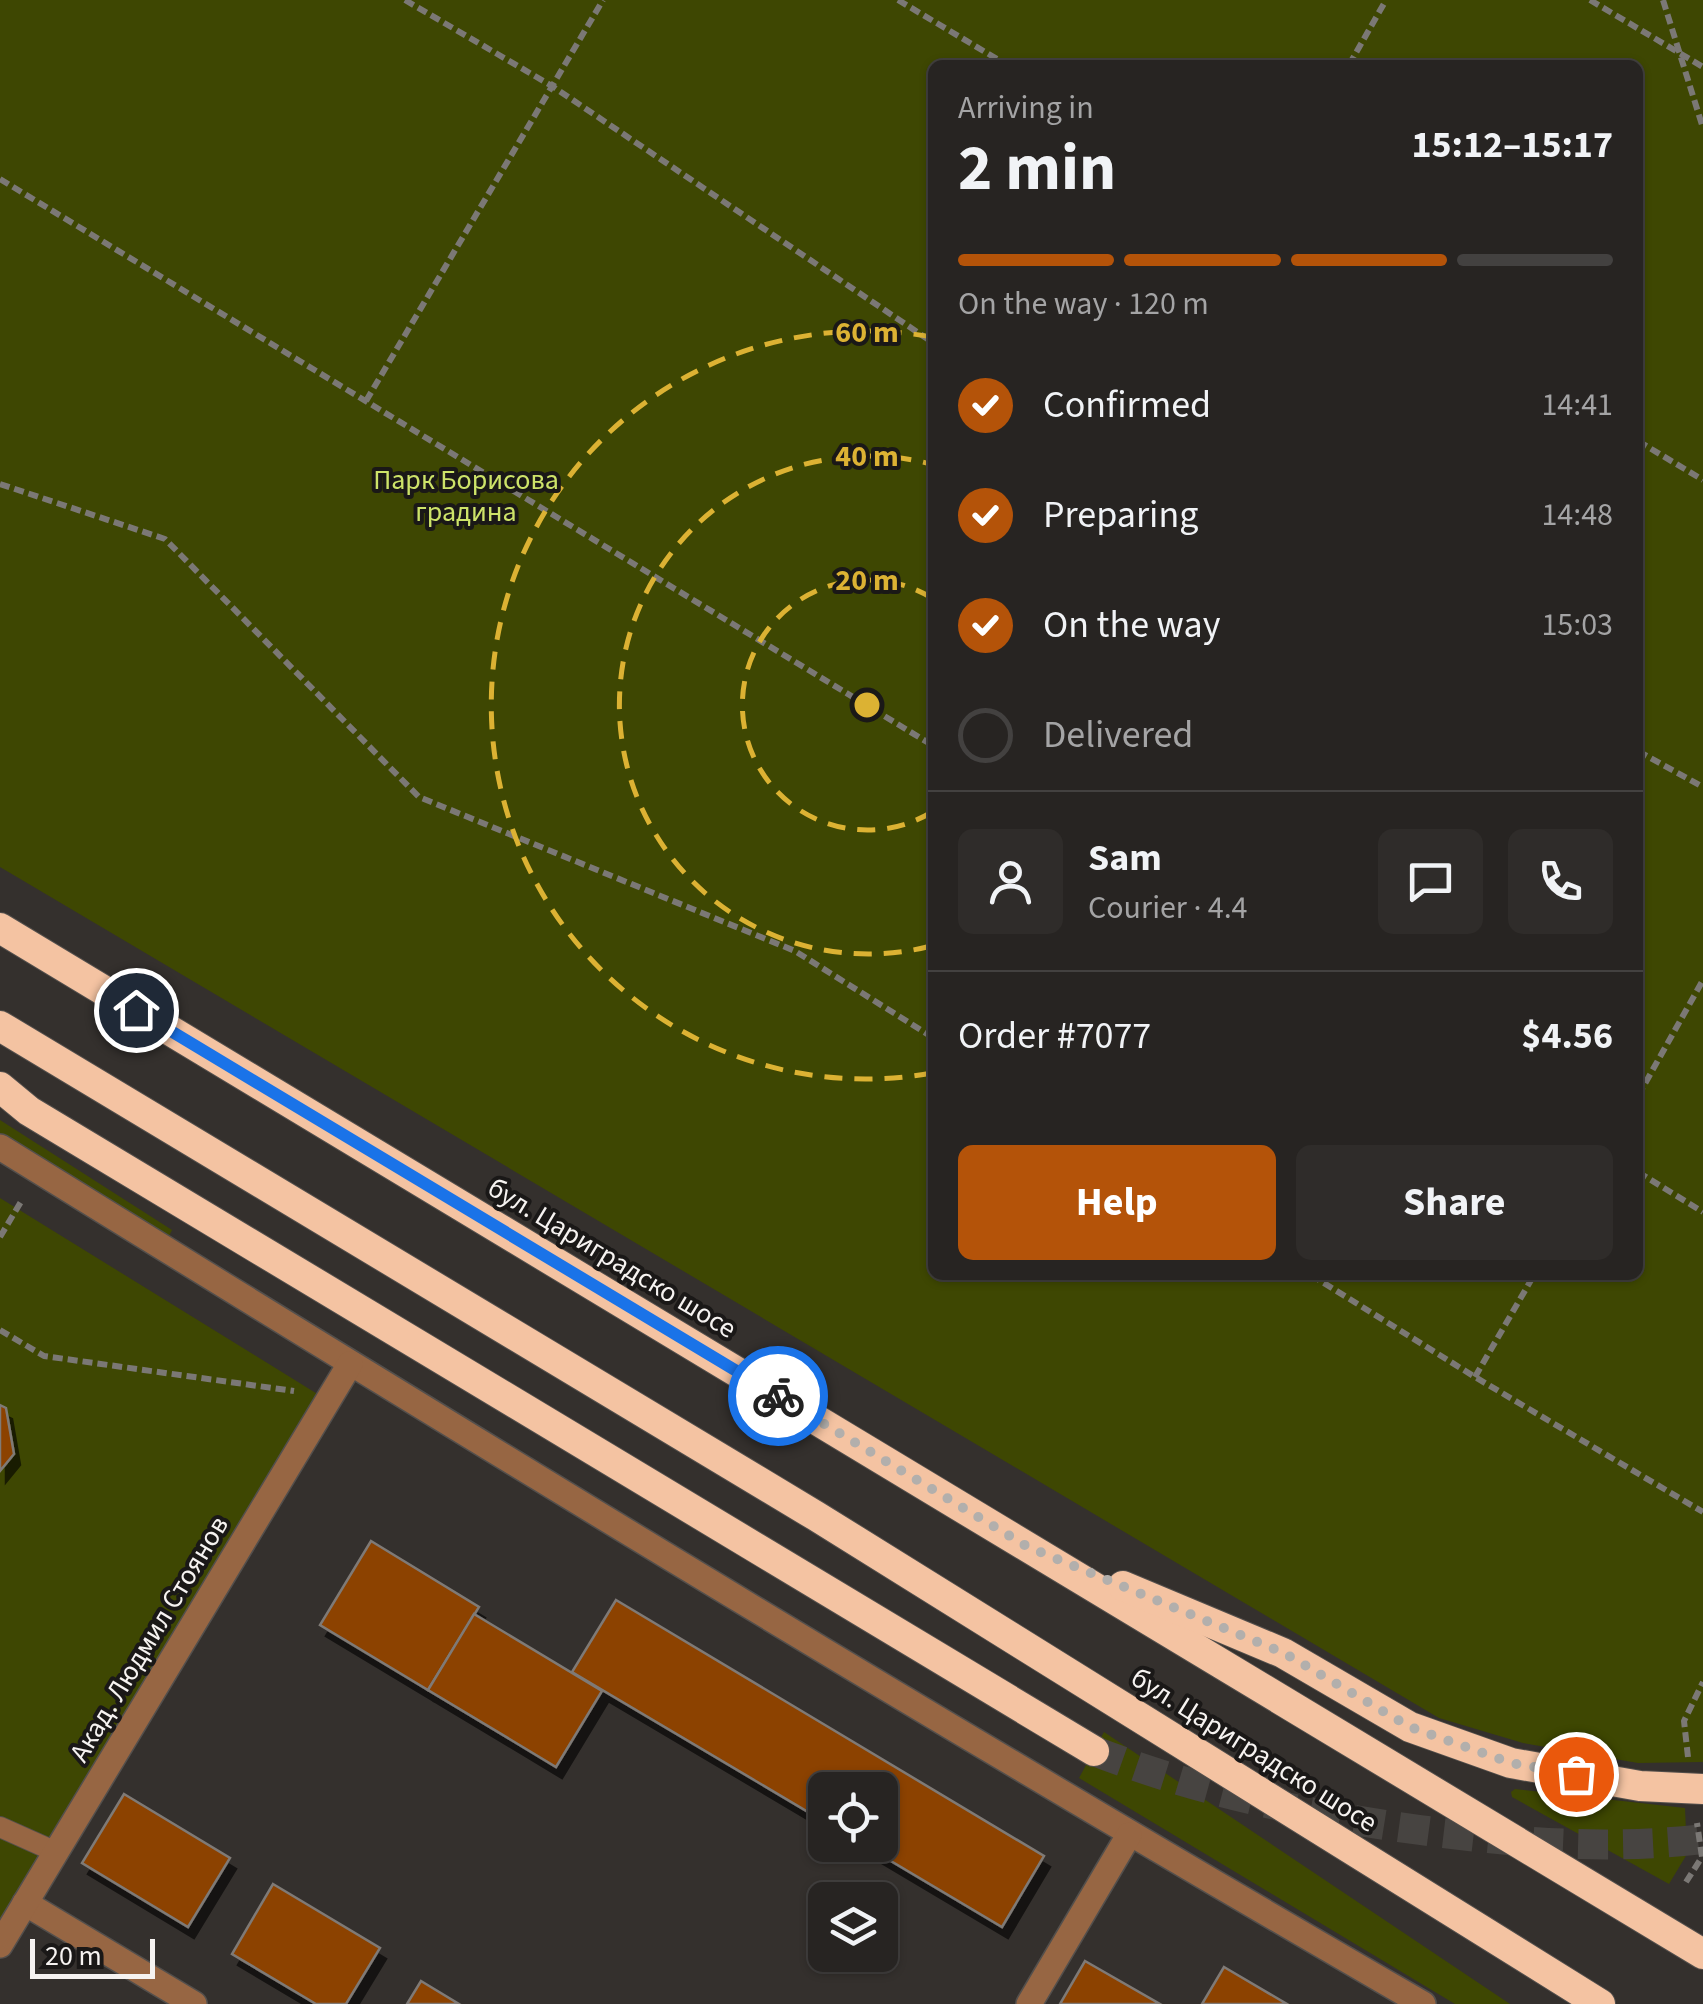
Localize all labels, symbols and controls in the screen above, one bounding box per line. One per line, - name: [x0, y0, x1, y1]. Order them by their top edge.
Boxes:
- text: Arriving in: [958, 85, 1094, 131]
- text: 15:12–15:17: [1411, 118, 1613, 172]
- text: 2 min: [958, 122, 1116, 215]
- text: On the way · 120 m: [958, 281, 1209, 327]
- text: 60 m: [835, 311, 899, 354]
- icon: check: [958, 378, 1013, 433]
- text: Confirmed: [1043, 378, 1211, 432]
- text: 14:41: [1541, 382, 1613, 428]
- text: 40 m: [835, 435, 899, 478]
- park label: Парк Борисова градина: [373, 460, 559, 532]
- icon: check: [958, 488, 1013, 543]
- text: Preparing: [1043, 488, 1198, 542]
- text: 14:48: [1541, 492, 1613, 538]
- text: 20 m: [835, 559, 899, 602]
- icon: check: [958, 598, 1013, 653]
- text: On the way: [1043, 598, 1220, 652]
- text: 15:03: [1541, 602, 1613, 648]
- centre of rings: [849, 687, 885, 723]
- text: Delivered: [1043, 708, 1193, 762]
- button: person: [958, 829, 1063, 934]
- button: chat: [1378, 829, 1483, 934]
- button: phone: [1508, 829, 1613, 934]
- text: Sam: [1088, 831, 1162, 885]
- text: Courier · 4.4: [1088, 885, 1248, 931]
- pin: [94, 968, 179, 1053]
- icon: home: [109, 983, 164, 1038]
- text: Order #7077: [958, 1009, 1151, 1063]
- text: $4.56: [1521, 1009, 1613, 1063]
- button: Help: [958, 1145, 1276, 1260]
- button: Share: [1296, 1145, 1613, 1260]
- street label: бул. Цариградско шосе: [480, 1168, 744, 1348]
- courier: [728, 1346, 828, 1446]
- icon: bike: [751, 1369, 806, 1424]
- street label: Акад. Людмил Стоянов: [60, 1508, 238, 1770]
- street label: бул. Цариградско шосе: [1123, 1658, 1385, 1842]
- pin: [1534, 1732, 1619, 1817]
- icon: bag: [1549, 1747, 1604, 1802]
- map controls: [808, 1772, 898, 1972]
- button: locate: [808, 1772, 898, 1862]
- button: layers: [808, 1882, 898, 1972]
- scale bar: [30, 1934, 155, 1978]
- text: 20 m: [45, 1936, 102, 1976]

